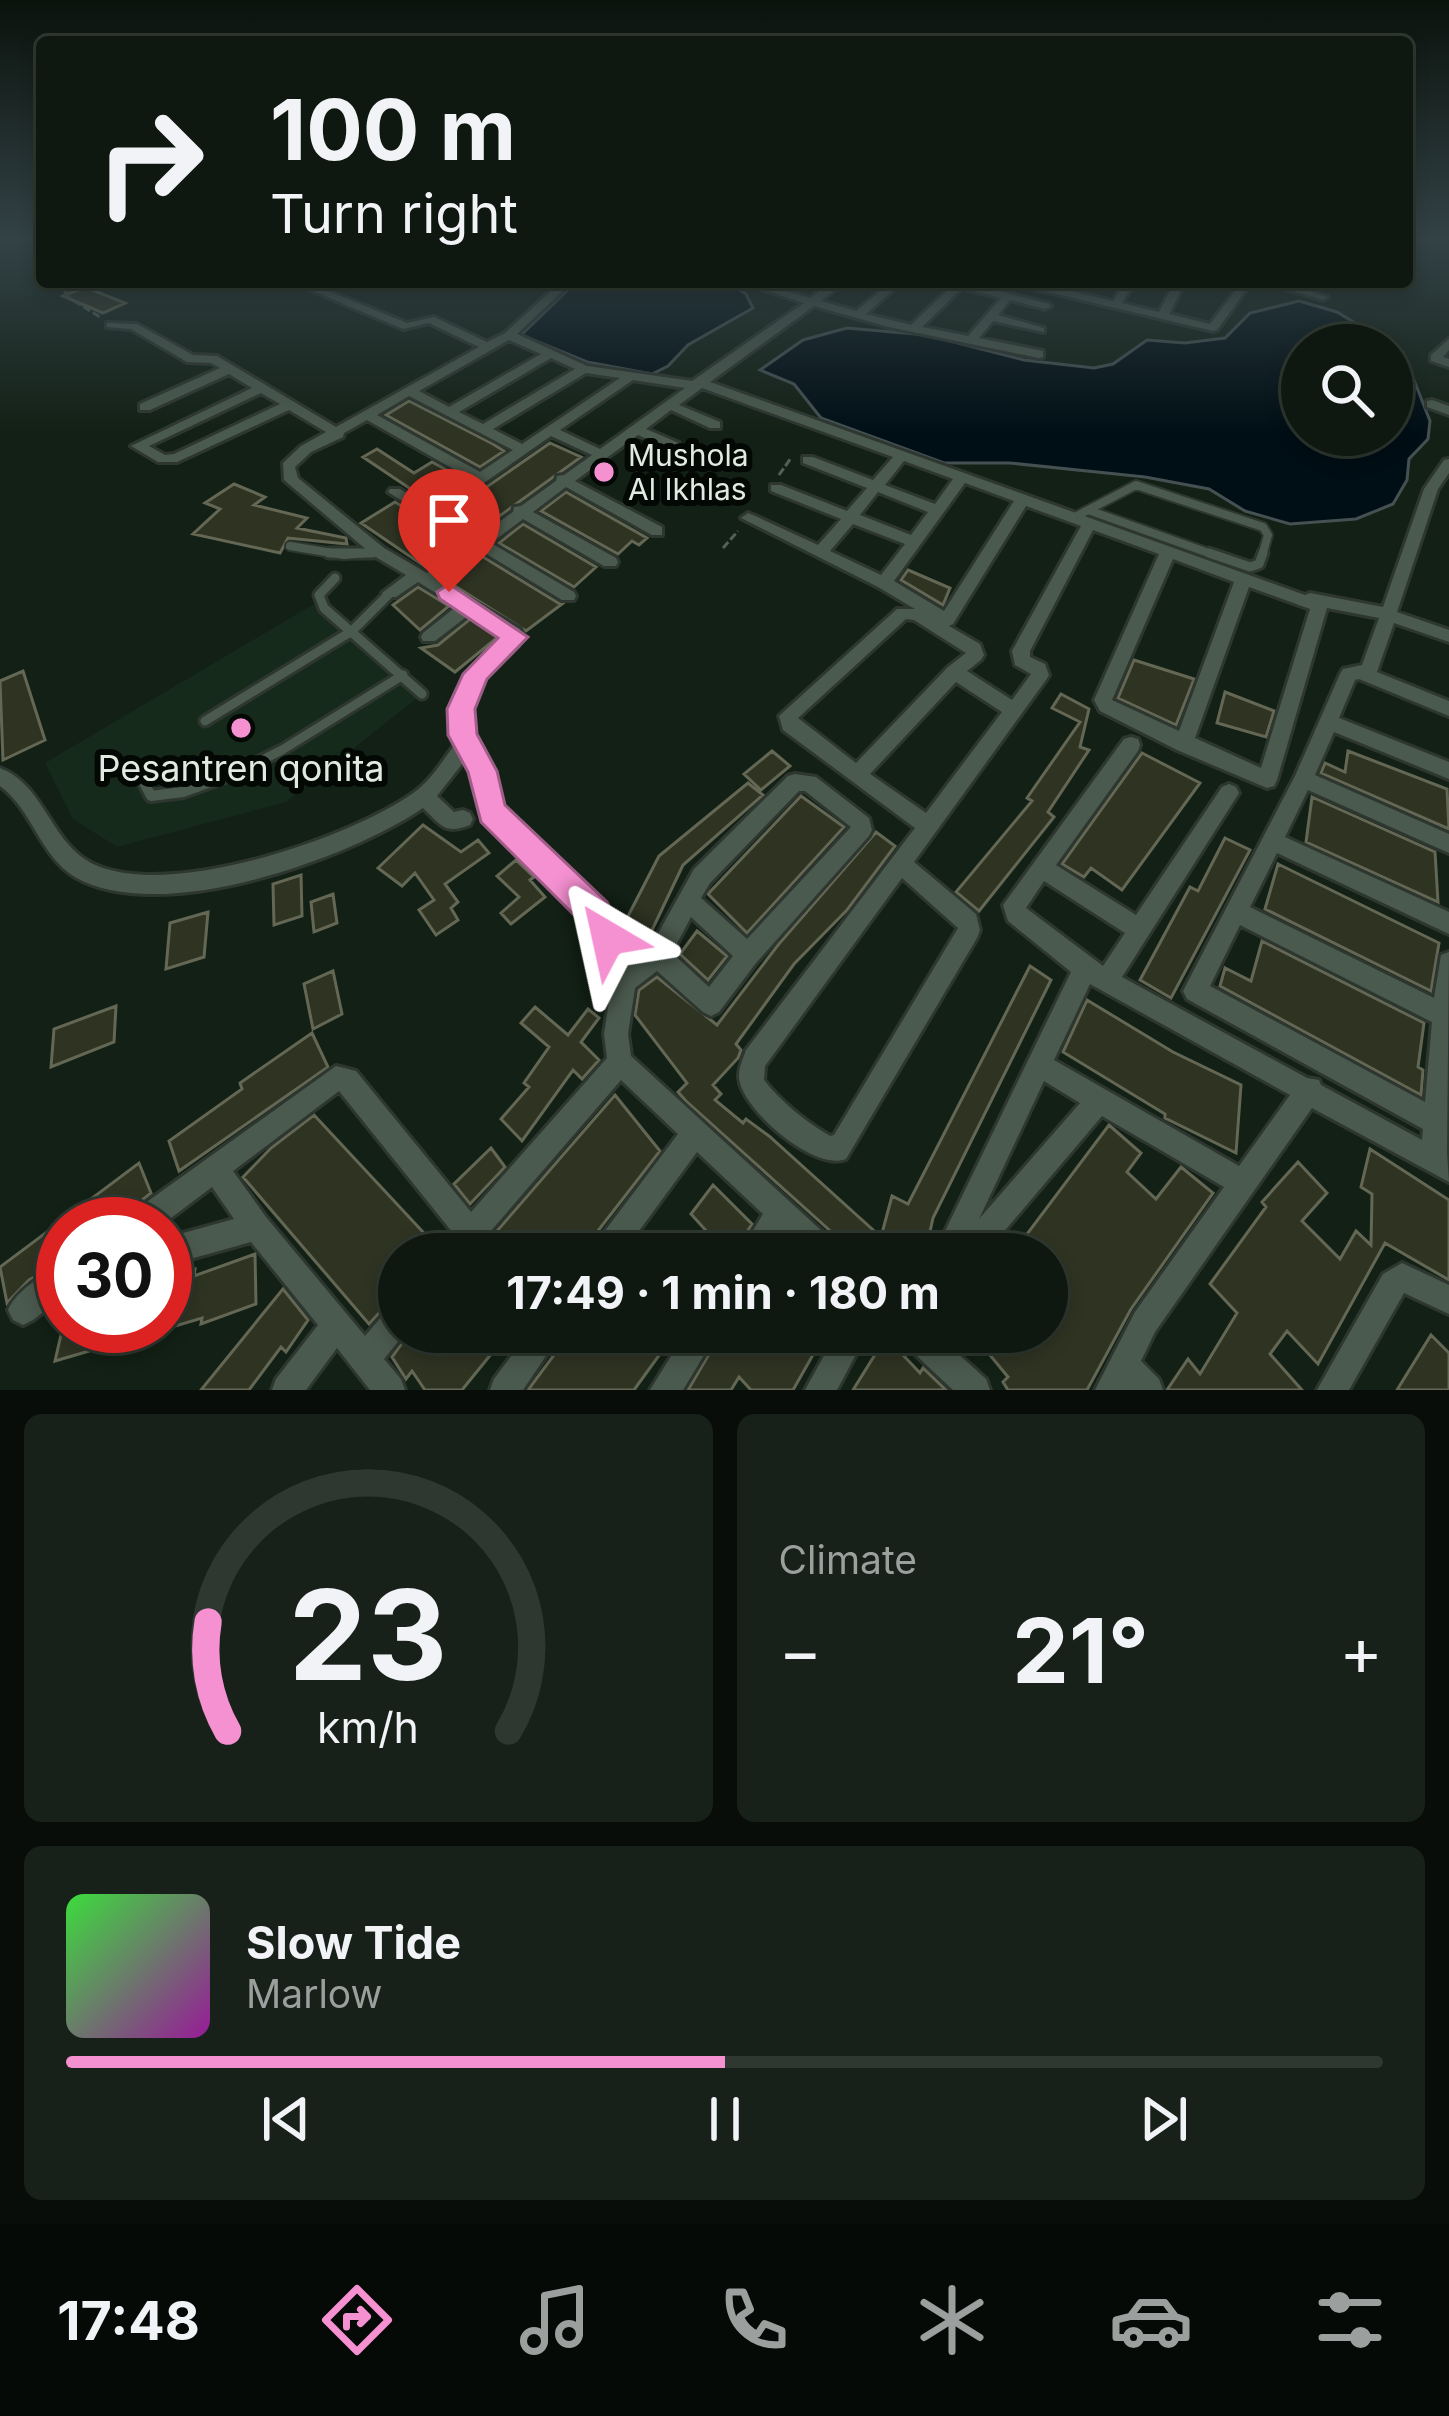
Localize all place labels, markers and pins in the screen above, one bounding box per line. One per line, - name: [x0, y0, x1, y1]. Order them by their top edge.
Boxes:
- place label: Mushola Al Ikhlas: [628, 437, 749, 507]
- marker: Mushola Al Ikhlas: [591, 459, 617, 485]
- pin: [398, 469, 500, 592]
- marker: Pesantren qonita: [228, 715, 254, 741]
- place label: Pesantren qonita: [97, 746, 385, 790]

